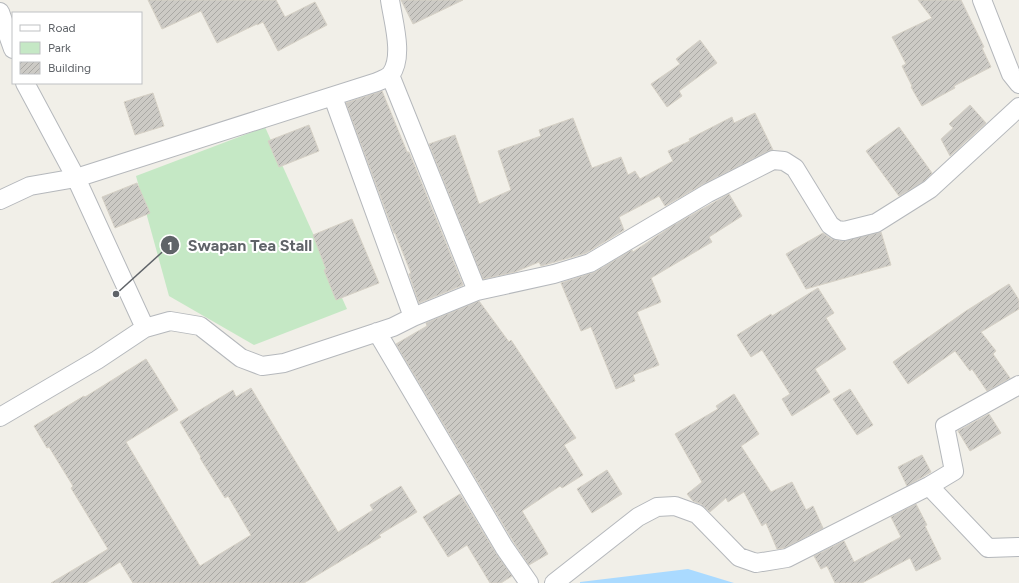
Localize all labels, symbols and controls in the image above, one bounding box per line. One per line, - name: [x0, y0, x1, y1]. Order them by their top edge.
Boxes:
- legend: [12, 12, 142, 84]
- text: Road: [48, 21, 76, 35]
- text: Park: [48, 41, 71, 55]
- text: Building: [48, 61, 91, 75]
- callout: Swapan Tea Stall: [160, 231, 320, 259]
- text: Swapan Tea Stall: [188, 236, 312, 255]
- text: 1: [167, 239, 173, 253]

